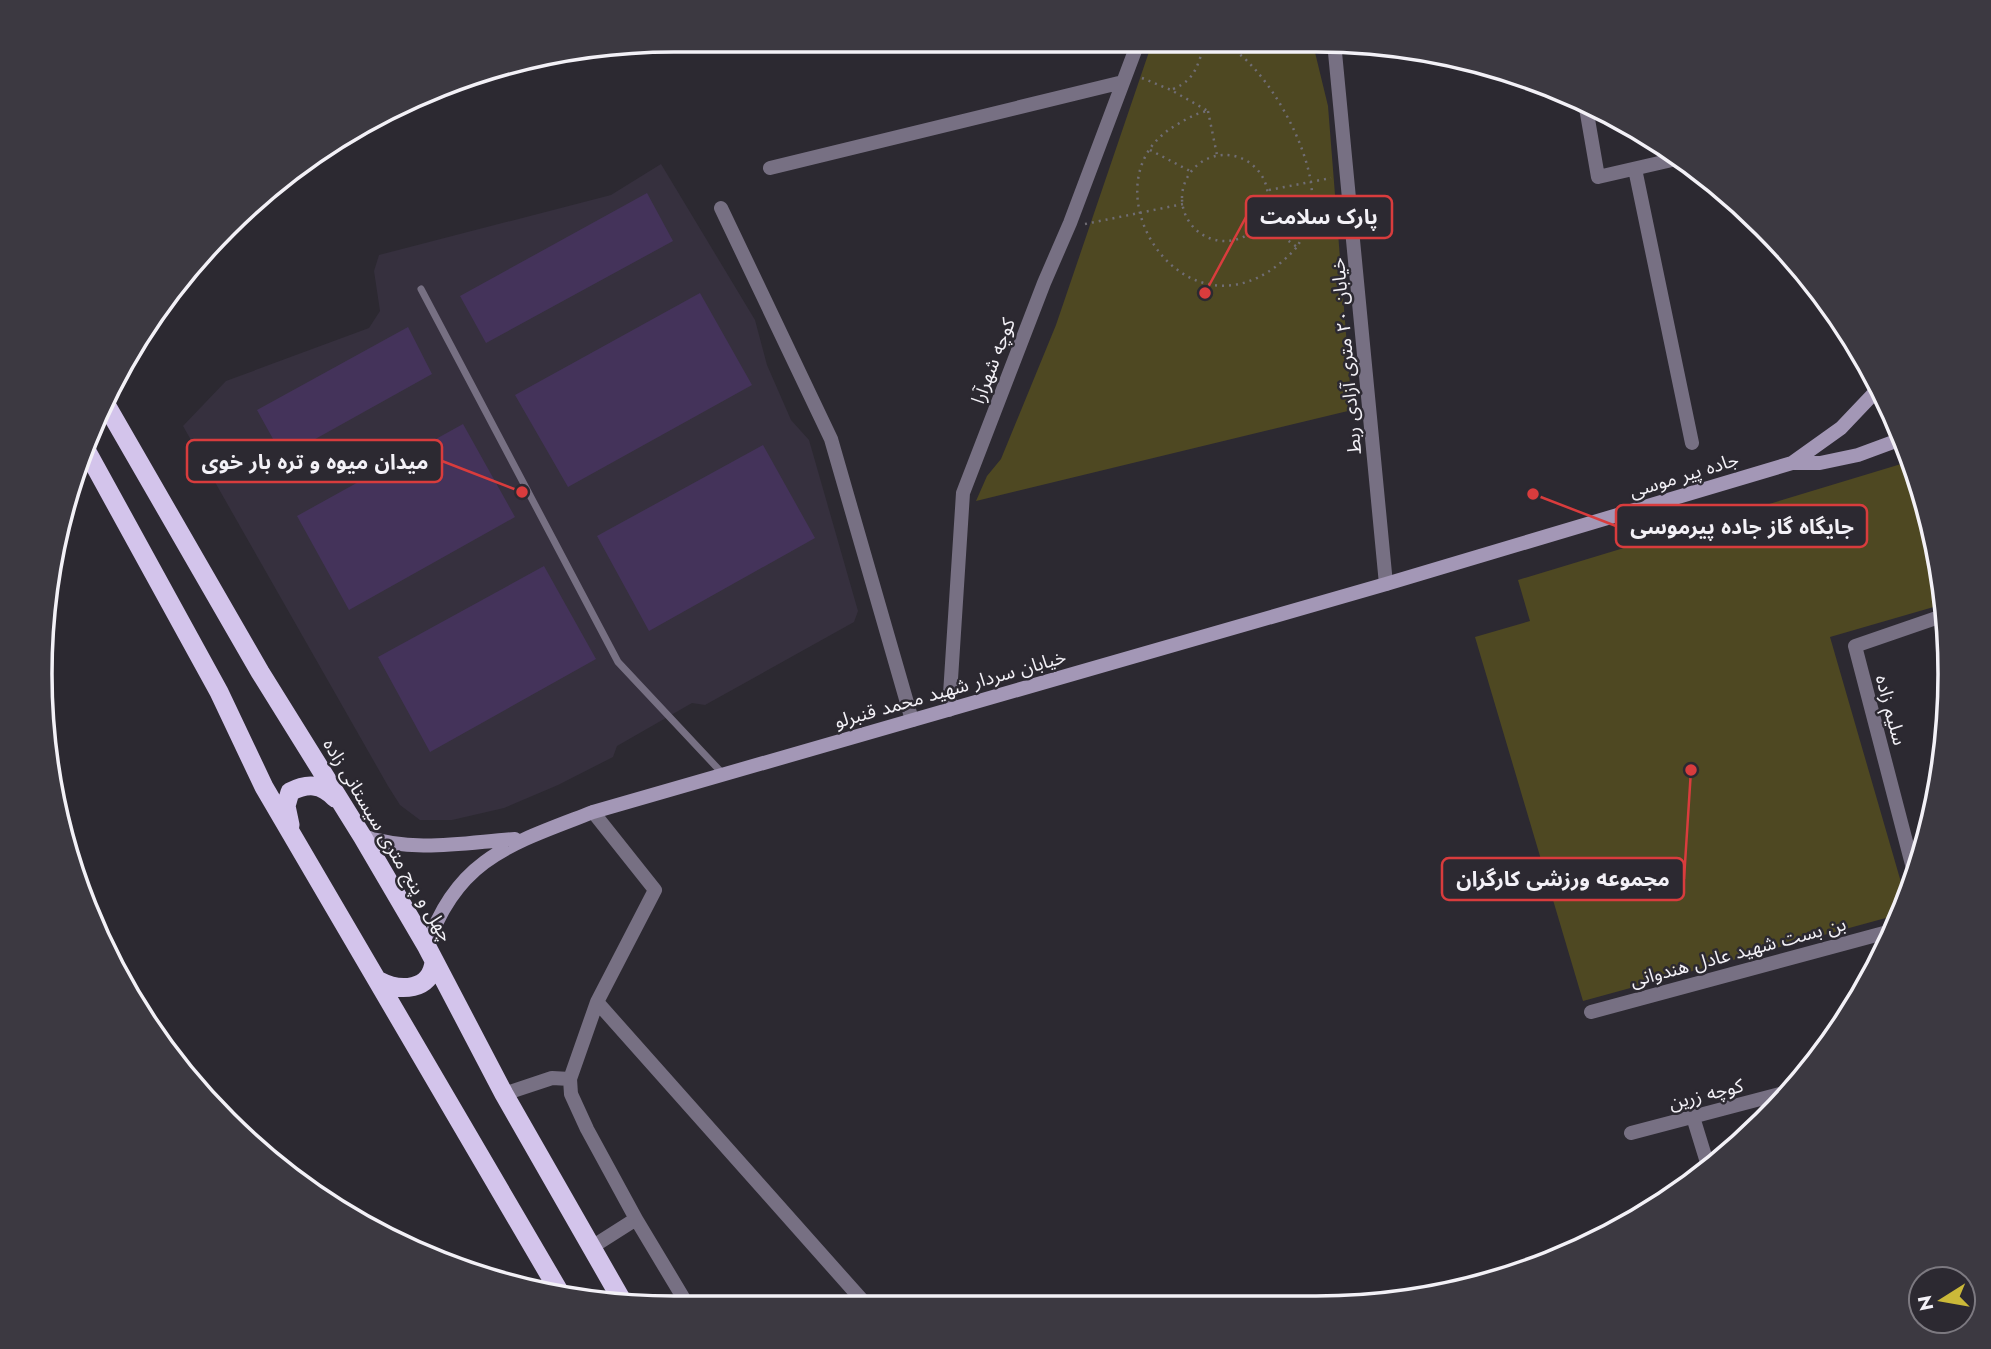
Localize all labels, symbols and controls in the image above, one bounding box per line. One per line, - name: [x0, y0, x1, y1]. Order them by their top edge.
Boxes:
- callout: پارک سلامت: [1246, 196, 1392, 238]
- text: پارک سلامت: [1260, 202, 1378, 232]
- street label: خیابان ۲۰ متری آزادی ربط: [1324, 257, 1368, 455]
- street label: کوچه شهرآرا: [964, 313, 1022, 408]
- callout: میدان میوه و تره بار خوی: [187, 440, 442, 482]
- street label: جاده پیر موسی: [1626, 446, 1742, 504]
- text: میدان میوه و تره بار خوی: [201, 447, 429, 477]
- callout: جایگاه گاز جاده پیرموسی: [1616, 505, 1867, 547]
- text: جایگاه گاز جاده پیرموسی: [1630, 512, 1854, 542]
- street label: خیابان سردار شهید محمد قنبرلو: [831, 643, 1069, 735]
- street label: سلیم زاده: [1868, 672, 1913, 748]
- street label: چهل و پنج متری سیستانی زاده: [316, 733, 460, 947]
- callout: مجموعه ورزشی کارگران: [1442, 858, 1684, 900]
- text: مجموعه ورزشی کارگران: [1456, 864, 1670, 894]
- street label: بن بست شهید عادل هندوانی: [1627, 910, 1849, 994]
- street label: کوچه زرین: [1666, 1071, 1747, 1116]
- north arrow: [1907, 1265, 1977, 1335]
- text: N: [1911, 1293, 1940, 1313]

